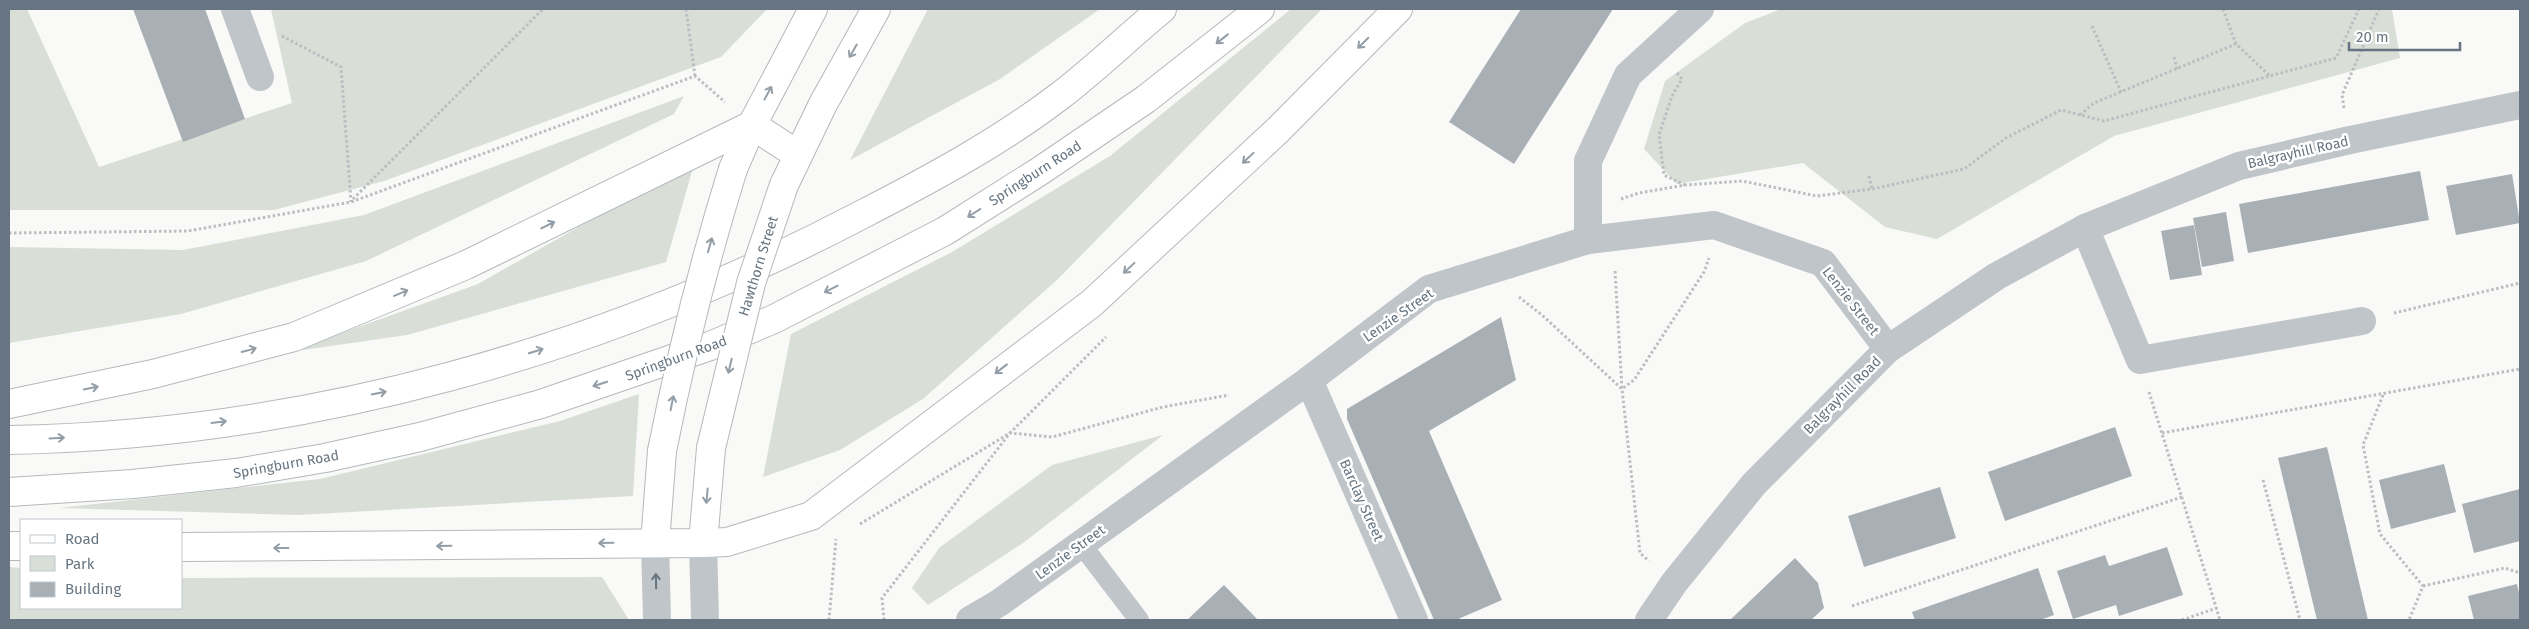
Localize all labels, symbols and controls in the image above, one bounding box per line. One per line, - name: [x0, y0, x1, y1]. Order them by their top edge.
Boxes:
- scale bar: [2349, 20, 2460, 52]
- text: 20 m: [2356, 28, 2389, 46]
- one-way arrow: [1216, 34, 1229, 45]
- one-way arrow: [1357, 37, 1369, 50]
- one-way arrow: [847, 44, 857, 58]
- one-way arrow: [764, 86, 773, 101]
- street label: Balgrayhill Road: [2246, 133, 2350, 172]
- street label: Springburn Road: [986, 137, 1085, 210]
- one-way arrow: [1242, 152, 1254, 164]
- one-way arrow: [968, 208, 982, 218]
- street label: Hawthorn Street: [735, 213, 782, 318]
- one-way arrow: [541, 220, 556, 230]
- one-way arrow: [705, 238, 715, 254]
- one-way arrow: [1122, 262, 1135, 274]
- street label: Lenzie Street: [1819, 264, 1883, 340]
- street label: Lenzie Street: [1360, 284, 1437, 346]
- one-way arrow: [824, 285, 839, 295]
- one-way arrow: [393, 288, 408, 297]
- street label: Springburn Road: [623, 332, 729, 385]
- one-way arrow: [240, 344, 256, 354]
- one-way arrow: [527, 346, 543, 356]
- street label: Balgrayhill Road: [1800, 353, 1885, 438]
- one-way arrow: [725, 357, 734, 373]
- one-way arrow: [995, 363, 1008, 374]
- one-way arrow: [593, 380, 609, 390]
- one-way arrow: [82, 383, 98, 392]
- one-way arrow: [370, 388, 386, 397]
- one-way arrow: [668, 396, 677, 412]
- one-way arrow: [211, 417, 227, 427]
- one-way arrow: [49, 434, 65, 443]
- street label: Springburn Road: [232, 447, 340, 482]
- street label: Barclay Street: [1336, 457, 1388, 545]
- one-way arrow: [702, 487, 712, 503]
- legend: [20, 519, 182, 609]
- street label: Lenzie Street: [1032, 521, 1109, 583]
- text: Road: [65, 530, 100, 548]
- one-way arrow: [599, 539, 615, 548]
- one-way arrow: [436, 541, 452, 551]
- one-way arrow: [274, 543, 290, 553]
- text: Park: [65, 555, 95, 573]
- one-way arrow: [651, 574, 661, 590]
- text: Building: [65, 580, 121, 598]

